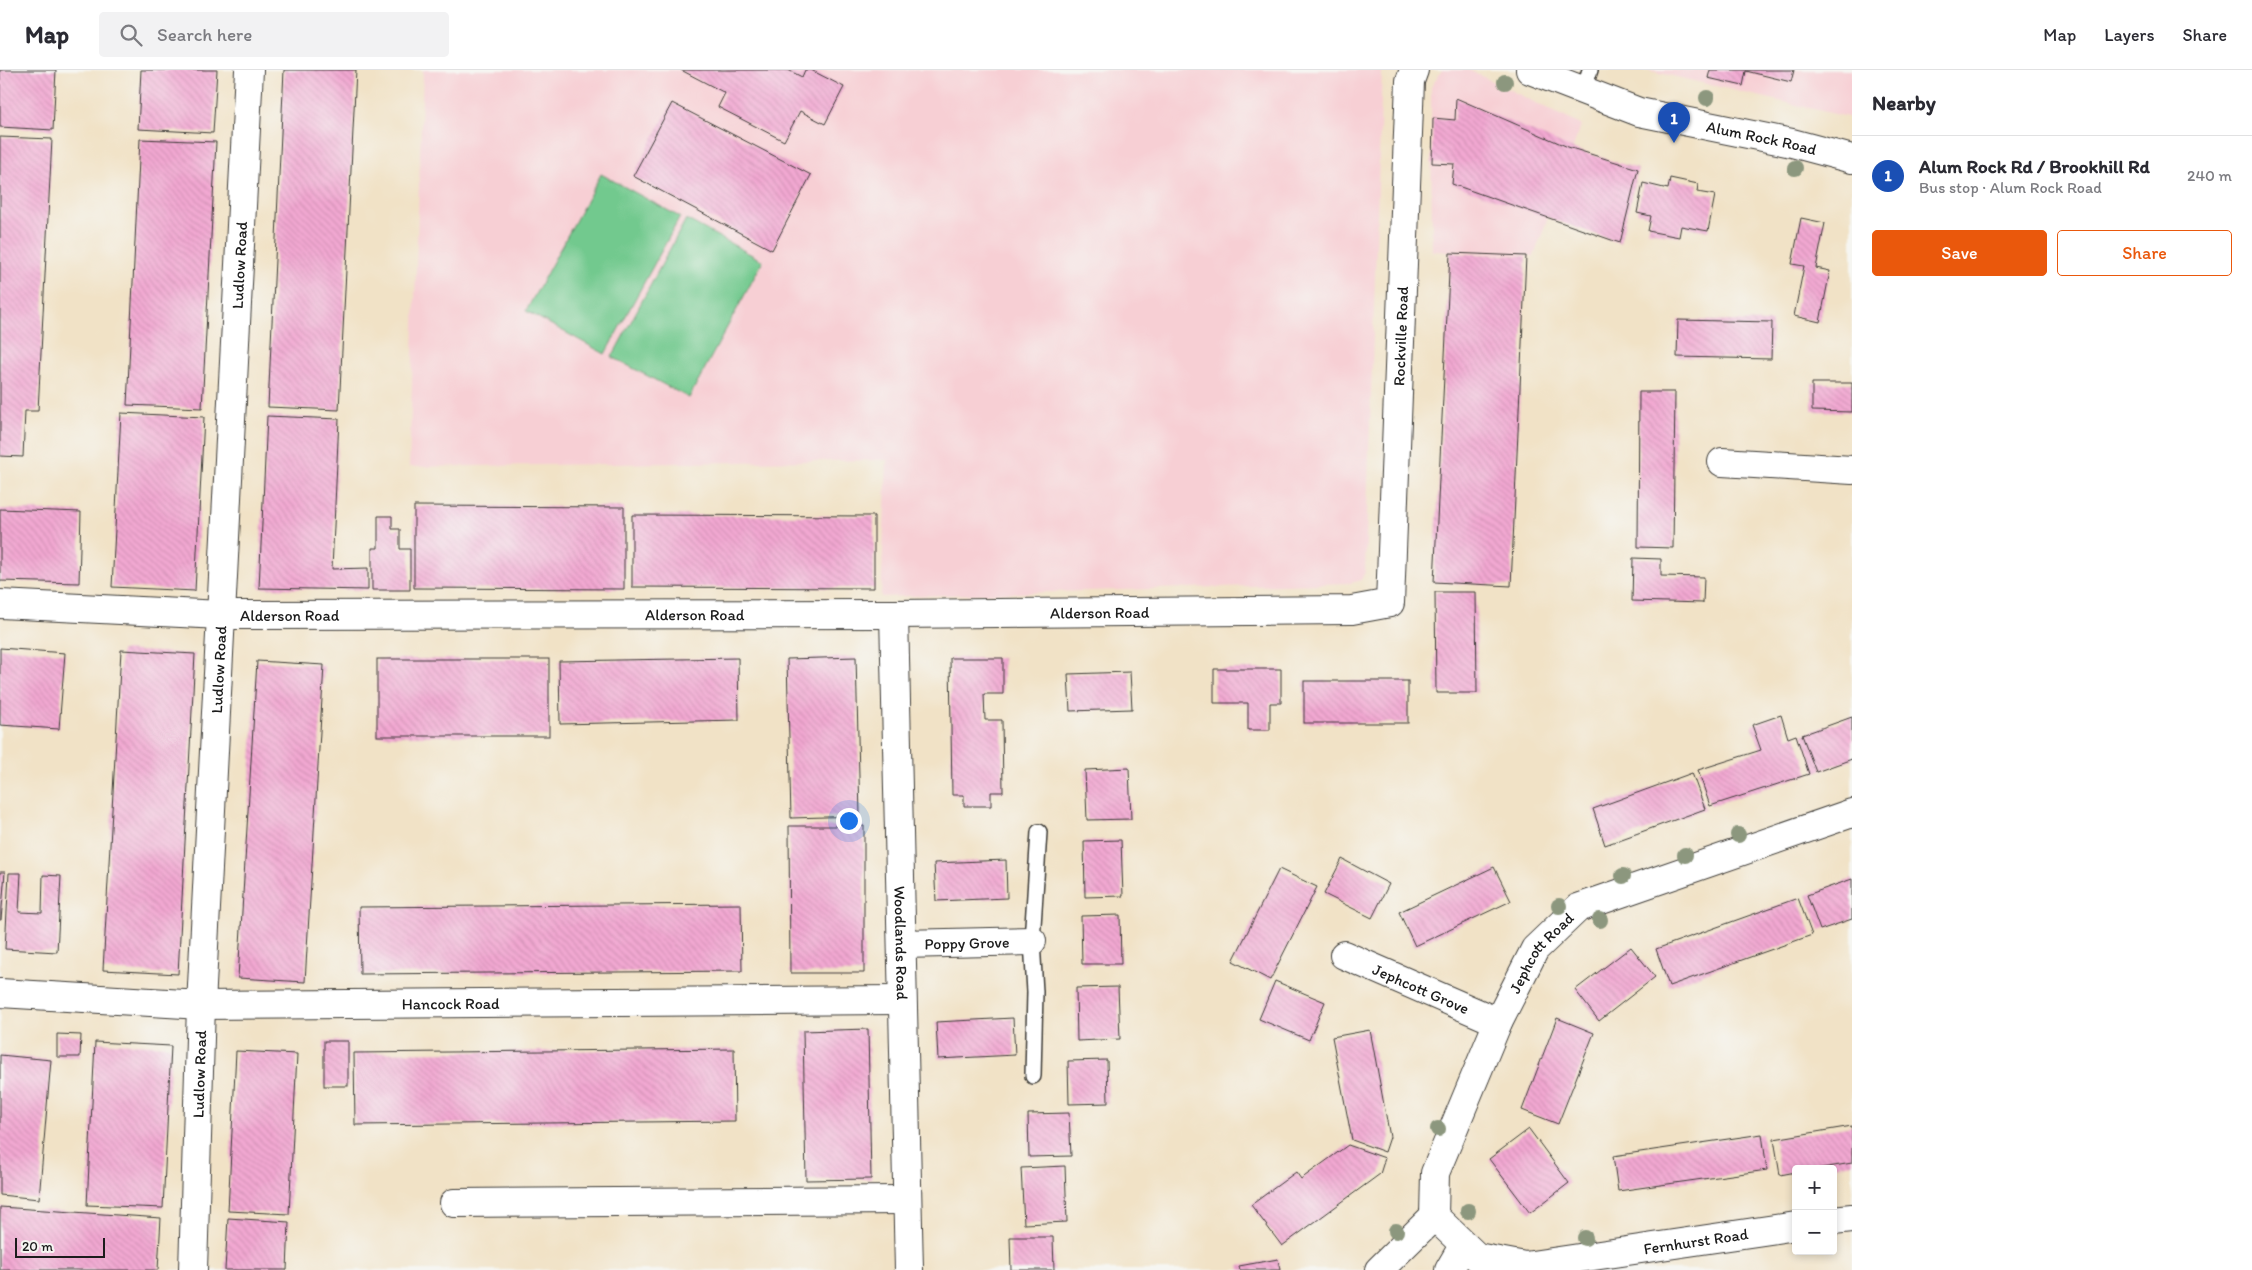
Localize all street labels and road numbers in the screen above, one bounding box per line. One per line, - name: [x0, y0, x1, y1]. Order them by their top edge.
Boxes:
- street label: Alum Rock Road: [1705, 116, 1819, 159]
- street label: Ludlow Road: [227, 221, 251, 309]
- street label: Rockville Road: [1389, 286, 1412, 386]
- street label: Alderson Road: [1050, 602, 1150, 622]
- street label: Alderson Road: [240, 605, 340, 624]
- street label: Alderson Road: [645, 605, 745, 624]
- street label: Ludlow Road: [206, 625, 230, 714]
- street label: Woodlands Road: [891, 886, 912, 1000]
- street label: Jephcott Road: [1505, 908, 1577, 996]
- street label: Poppy Grove: [924, 932, 1010, 953]
- street label: Jephcott Grove: [1370, 959, 1472, 1018]
- street label: Hancock Road: [402, 993, 500, 1013]
- street label: Ludlow Road: [188, 1030, 210, 1118]
- street label: Fernhurst Road: [1642, 1224, 1750, 1258]

